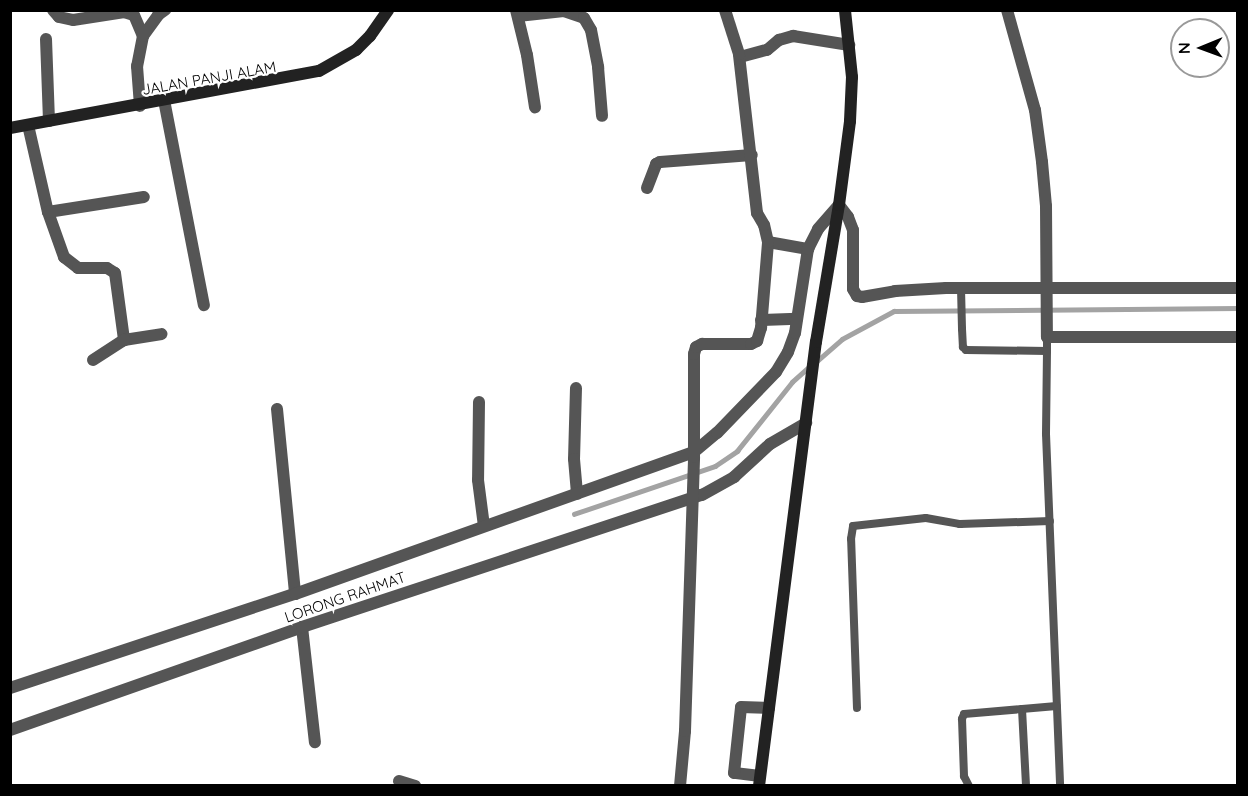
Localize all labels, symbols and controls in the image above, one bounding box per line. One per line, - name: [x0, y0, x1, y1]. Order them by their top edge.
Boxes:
- north arrow: [1170, 18, 1230, 78]
- text: N: [1174, 42, 1194, 54]
- street label: JALAN PANJI ALAM: [140, 57, 278, 99]
- street label: LORONG RAHMAT: [282, 568, 408, 626]

